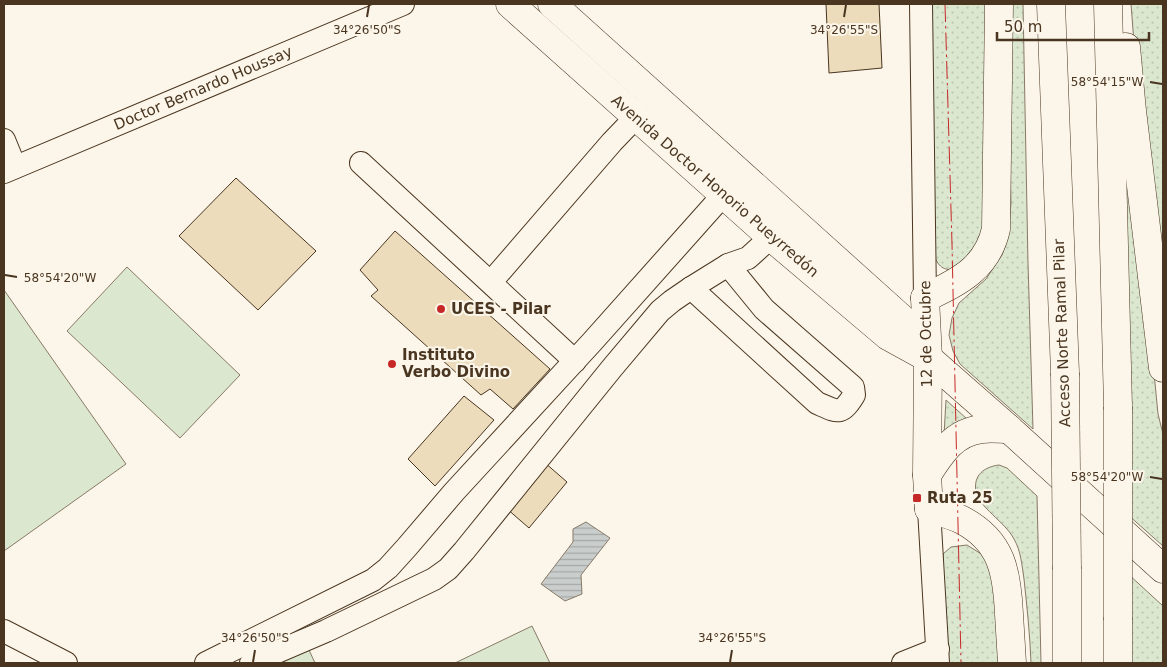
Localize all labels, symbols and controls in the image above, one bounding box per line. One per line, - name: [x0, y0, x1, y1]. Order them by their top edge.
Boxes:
- scale bar: [997, 10, 1150, 42]
- text: 50 m: [1004, 18, 1042, 36]
- text: 34°26'50"S: [333, 23, 401, 37]
- text: 34°26'55"S: [810, 23, 878, 37]
- street label: Doctor Bernardo Houssay: [111, 42, 295, 134]
- text: 58°54'15"W: [1071, 75, 1143, 89]
- street label: Avenida Doctor Honorio Pueyrredón: [608, 91, 822, 281]
- street label: Acceso Norte Ramal Pilar: [1050, 238, 1074, 427]
- text: 58°54'20"W: [24, 271, 96, 285]
- street label: 12 de Octubre: [916, 280, 936, 388]
- place label: UCES - Pilar: [451, 300, 551, 318]
- marker: UCES - Pilar: [435, 303, 447, 315]
- place label: Instituto Verbo Divino: [402, 346, 510, 381]
- marker: Instituto Verbo Divino: [386, 358, 398, 370]
- text: 58°54'20"W: [1071, 470, 1143, 484]
- place label: Ruta 25: [927, 489, 993, 507]
- marker: Ruta 25: [911, 492, 923, 504]
- text: 34°26'50"S: [221, 631, 289, 645]
- text: 34°26'55"S: [698, 631, 766, 645]

